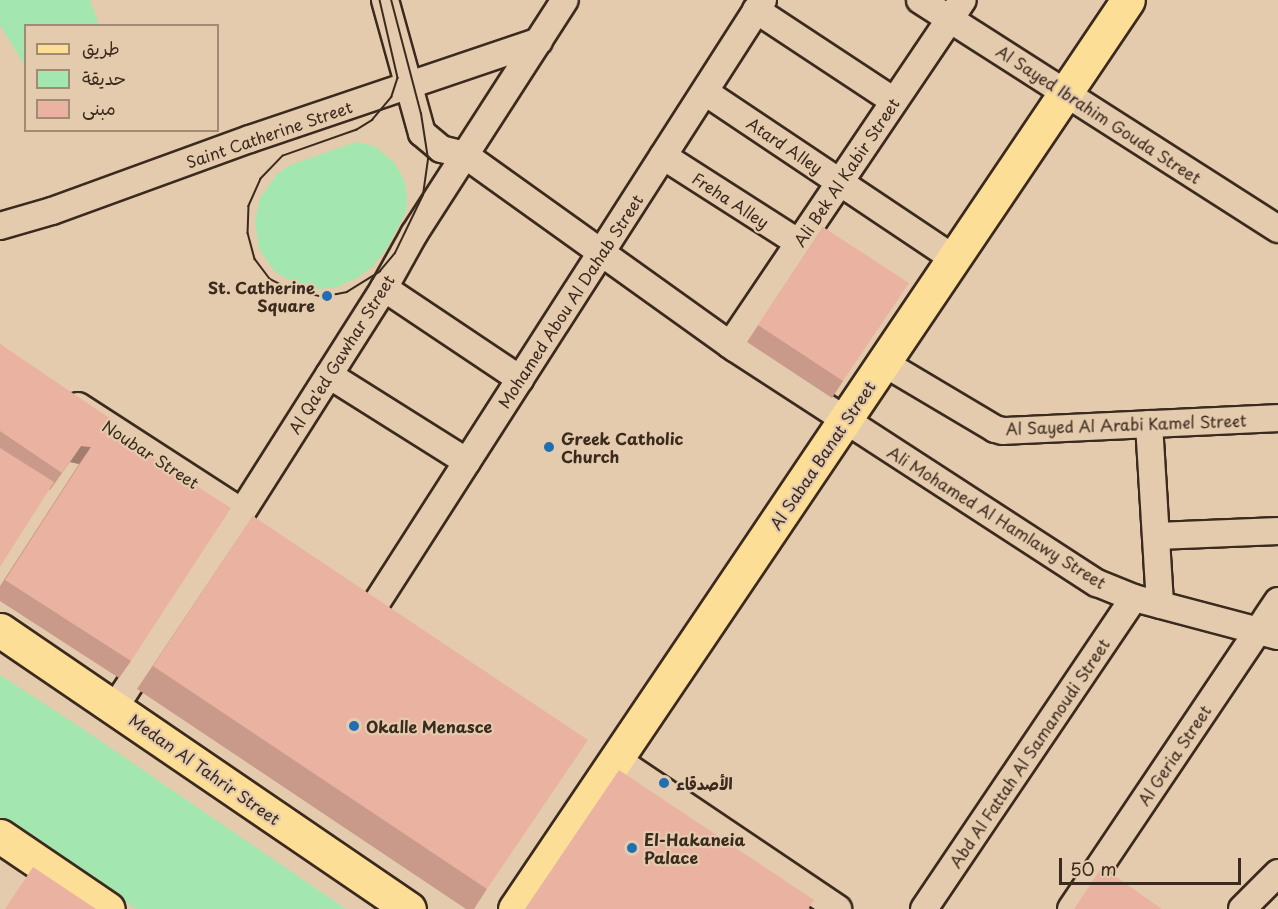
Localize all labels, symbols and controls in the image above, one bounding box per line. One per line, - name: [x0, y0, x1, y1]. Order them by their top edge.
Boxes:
- legend: [24, 24, 219, 132]
- text: طريق: [82, 34, 120, 61]
- street label: Al Sayed Ibrahim Gouda Street: [992, 40, 1206, 188]
- text: حديقة: [82, 64, 126, 91]
- street label: Ali Bek Al Kabir Street: [789, 93, 903, 251]
- text: مبنى: [82, 94, 116, 121]
- street label: Saint Catherine Street: [184, 97, 354, 171]
- street label: Atard Alley: [742, 112, 828, 178]
- street label: Freha Alley: [689, 168, 773, 232]
- street label: Mohamed Abou Al Dahab Street: [493, 190, 647, 412]
- street label: Al Qa'ed Gawhar Street: [284, 270, 398, 438]
- place label: St. Catherine Square: [208, 277, 315, 315]
- marker: St. Catherine Square: [320, 289, 334, 303]
- street label: Al Sabaa Banat Street: [765, 377, 879, 533]
- street label: Al Sayed Al Arabi Kamel Street: [1003, 410, 1249, 438]
- street label: Noubar Street: [99, 416, 203, 492]
- place label: Greek Catholic Church: [561, 428, 684, 466]
- marker: Greek Catholic Church: [542, 440, 556, 454]
- street label: Ali Mohamed Al Hamlawy Street: [884, 441, 1110, 593]
- street label: Abd Al Fattah Al Samanoudi Street: [944, 634, 1114, 872]
- street label: Al Geria Street: [1133, 701, 1215, 809]
- street label: Medan Al Tahrir Street: [126, 710, 284, 828]
- place label: Okalle Menasce: [366, 716, 492, 736]
- marker: Okalle Menasce: [347, 719, 361, 733]
- place label: الأصدقاء: [676, 773, 733, 793]
- marker: الأصدقاء: [657, 776, 671, 790]
- place label: El-Hakaneia Palace: [644, 829, 745, 867]
- marker: El-Hakaneia Palace: [625, 841, 639, 855]
- scale bar: [1062, 846, 1244, 884]
- text: 50 m: [1070, 855, 1117, 882]

